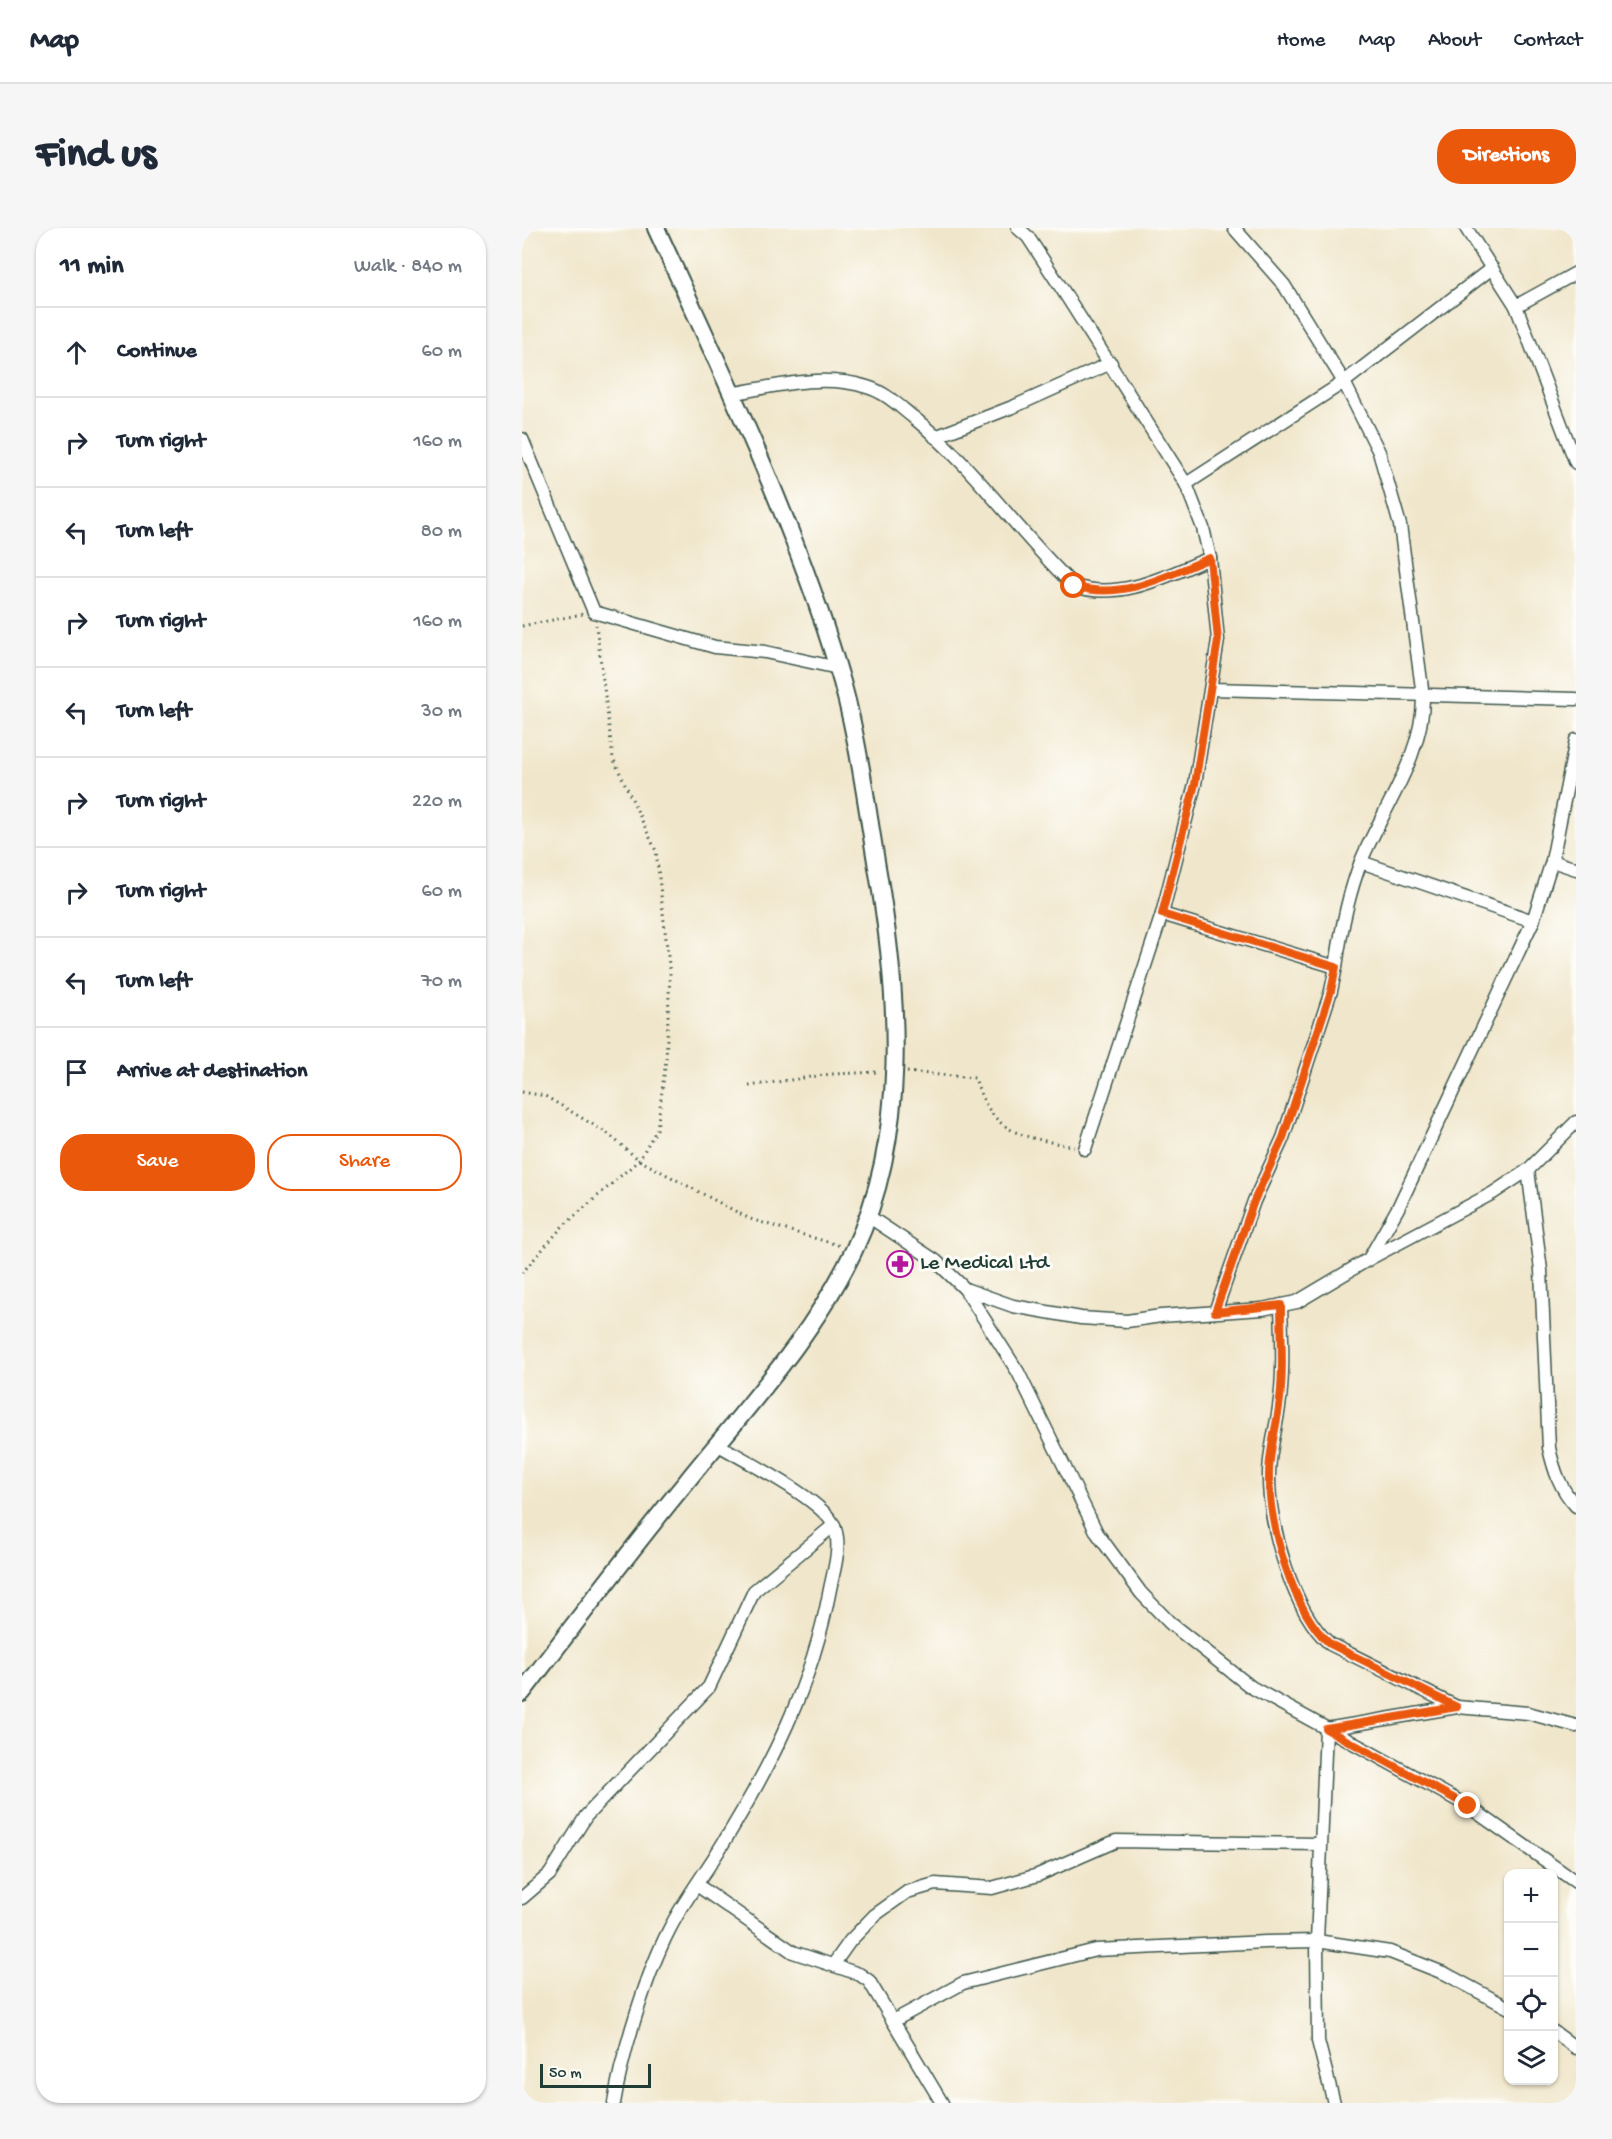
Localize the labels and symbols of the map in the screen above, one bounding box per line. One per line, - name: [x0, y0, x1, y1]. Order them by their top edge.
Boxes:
- route start: [1060, 572, 1086, 598]
- pharmacy icon: Le Medical Ltd: [885, 1249, 915, 1279]
- place label: Le Medical Ltd: [920, 1251, 1051, 1277]
- route end: [1454, 1792, 1480, 1818]
- scale bar: [540, 2061, 651, 2088]

